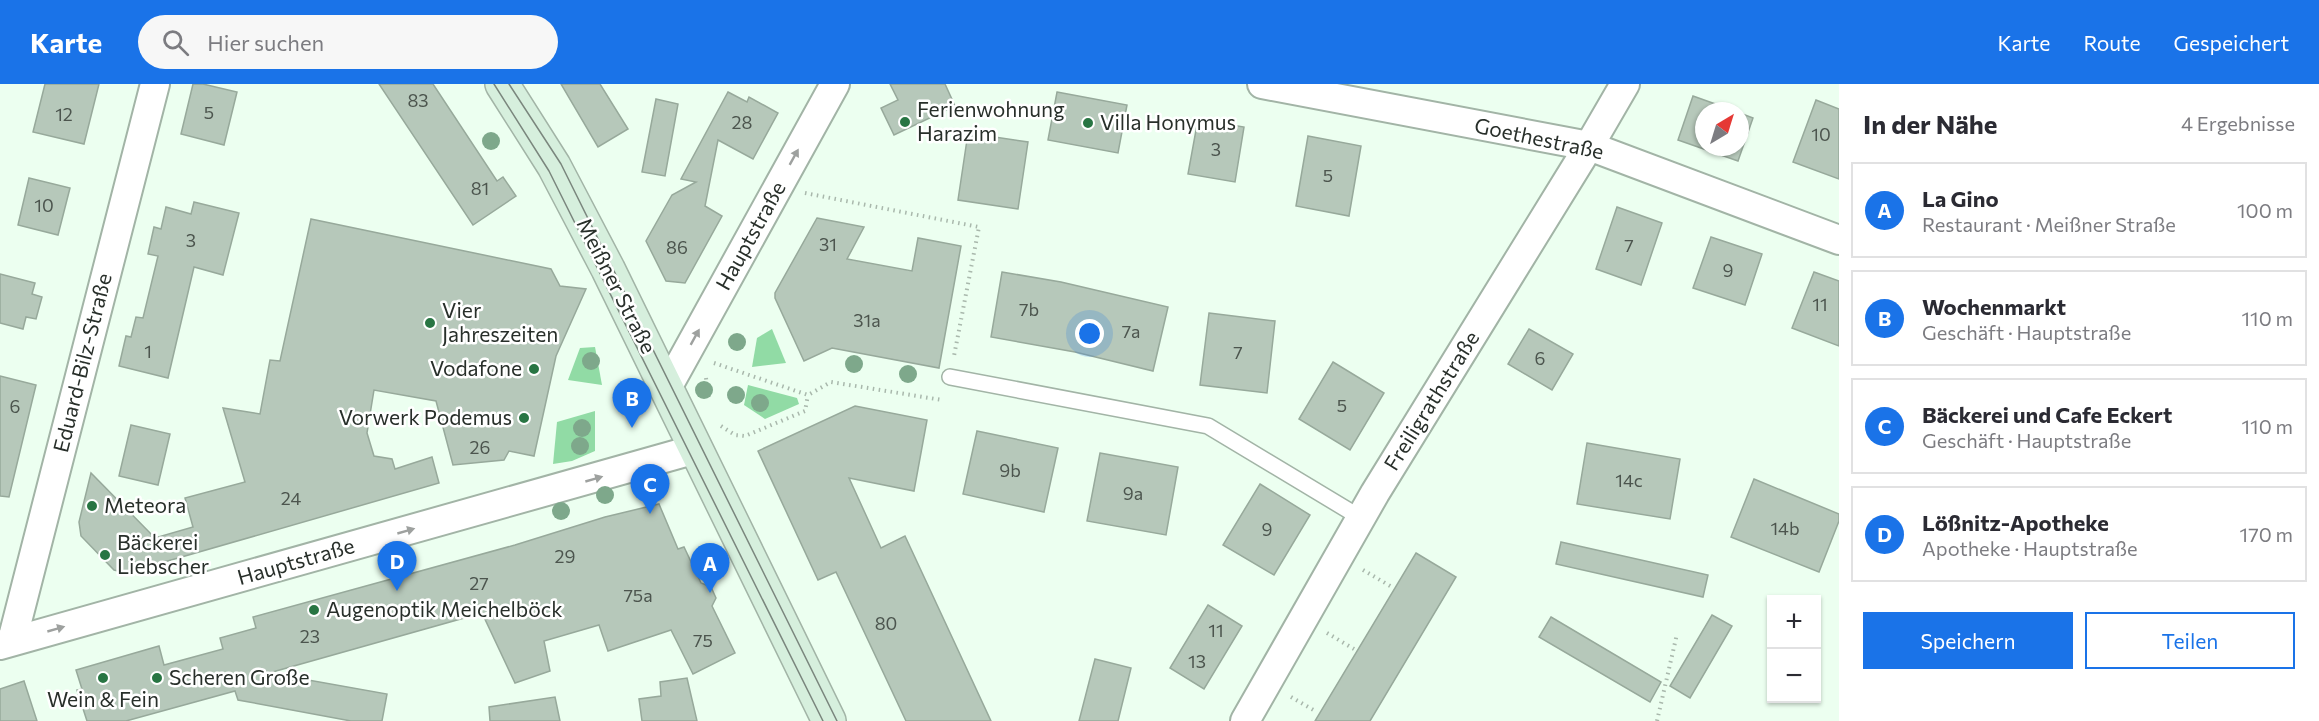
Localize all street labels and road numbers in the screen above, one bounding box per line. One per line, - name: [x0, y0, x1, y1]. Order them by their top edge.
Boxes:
- street label: Goethestraße: [1472, 112, 1606, 163]
- street label: Hauptstraße: [710, 177, 790, 294]
- street label: Meißner Straße: [572, 214, 662, 357]
- street label: Eduard-Bilz-Straße: [47, 271, 116, 455]
- street label: Freiligrathstraße: [1378, 326, 1484, 474]
- street label: Hauptstraße: [234, 532, 357, 589]

